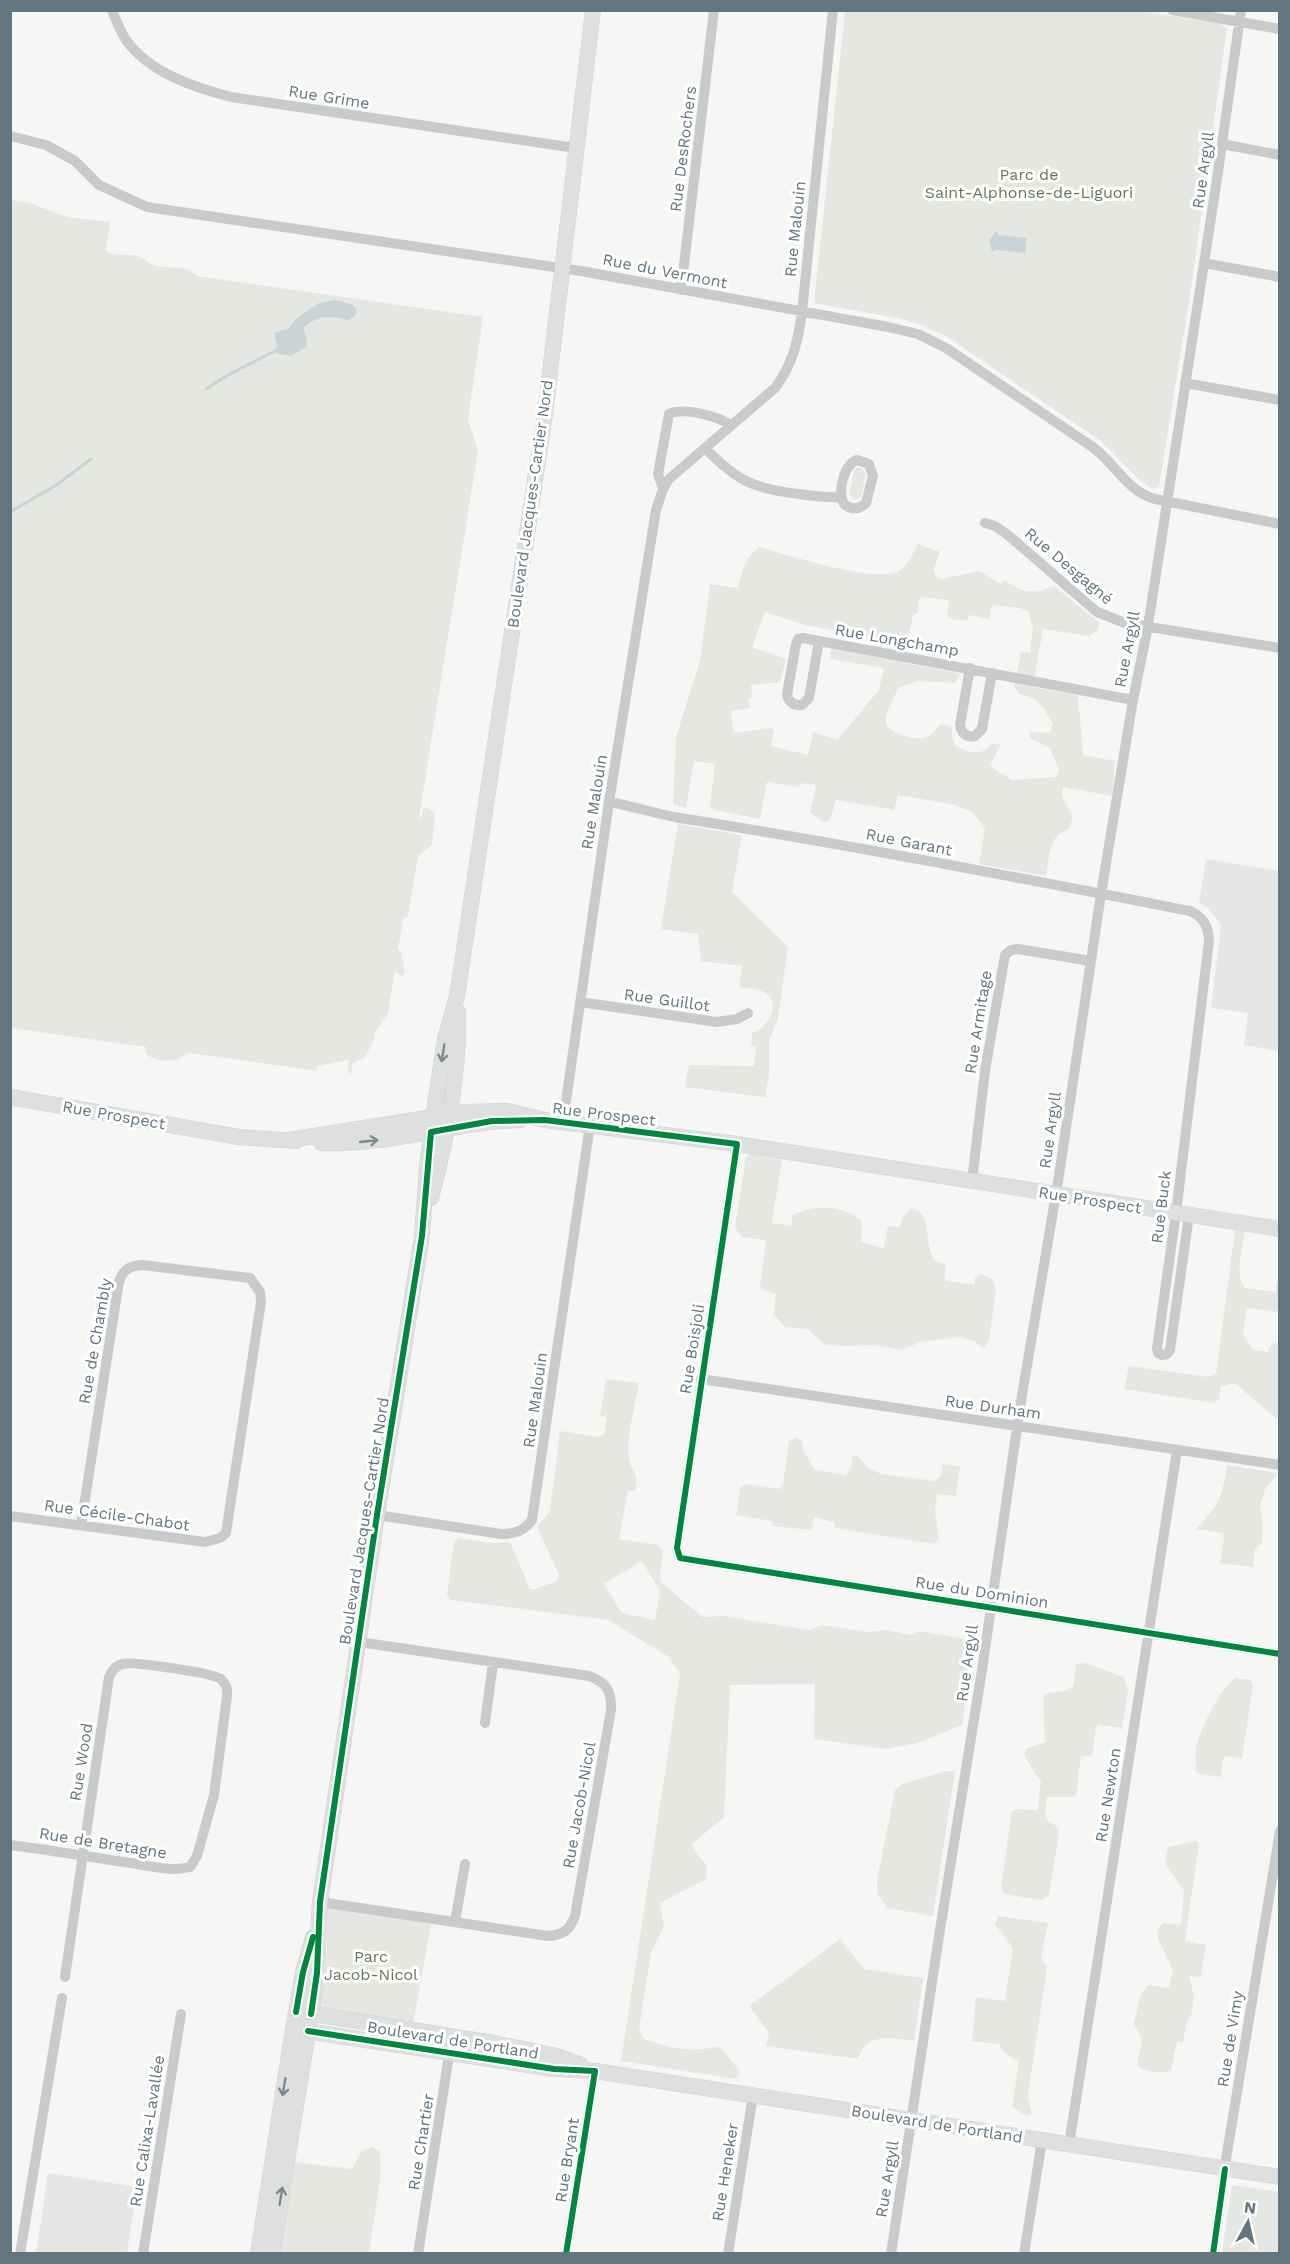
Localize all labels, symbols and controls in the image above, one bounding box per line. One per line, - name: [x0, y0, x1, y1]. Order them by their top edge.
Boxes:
- street label: Rue Grime: [287, 81, 371, 113]
- street label: Rue DesRochers: [666, 85, 700, 213]
- street label: Rue Argyll: [1188, 130, 1218, 210]
- park label: Parc de Saint-Alphonse-de-Liguori: [925, 165, 1133, 202]
- street label: Rue Malouin: [781, 180, 809, 278]
- street label: Rue du Vermont: [601, 250, 729, 292]
- street label: Boulevard Jacques-Cartier Nord: [503, 379, 557, 629]
- street label: Rue Desgagné: [1021, 524, 1117, 608]
- street label: Rue Argyll: [1110, 609, 1144, 689]
- street label: Rue Longchamp: [834, 620, 960, 660]
- street label: Rue Malouin: [577, 753, 611, 851]
- street label: Rue Garant: [864, 824, 954, 860]
- street label: Rue Armitage: [960, 969, 996, 1075]
- street label: Rue Guillot: [623, 985, 712, 1015]
- one-way arrow: [437, 1042, 448, 1062]
- street label: Rue Argyll: [1035, 1090, 1065, 1170]
- street label: Rue Prospect: [61, 1097, 167, 1133]
- street label: Rue Prospect: [551, 1098, 657, 1130]
- one-way arrow: [358, 1135, 378, 1146]
- street label: Rue Buck: [1147, 1169, 1175, 1245]
- street label: Rue Prospect: [1037, 1182, 1143, 1218]
- street label: Rue de Chambly: [75, 1276, 116, 1406]
- street label: Rue Boisjoli: [676, 1303, 708, 1395]
- street label: Rue Malouin: [519, 1351, 551, 1449]
- street label: Rue Durham: [944, 1391, 1042, 1423]
- street label: Boulevard Jacques-Cartier Nord: [335, 1396, 393, 1646]
- street label: Rue Cécile-Chabot: [43, 1495, 191, 1535]
- street label: Rue du Dominion: [914, 1572, 1050, 1612]
- street label: Rue Argyll: [952, 1623, 982, 1703]
- street label: Rue Wood: [65, 1722, 97, 1802]
- street label: Rue Jacob-Nicol: [558, 1740, 600, 1870]
- street label: Rue Newton: [1091, 1746, 1125, 1844]
- street label: Rue de Bretagne: [38, 1824, 168, 1862]
- park label: Parc Jacob-Nicol: [324, 1947, 418, 1984]
- street label: Rue de Vimy: [1213, 1989, 1247, 2088]
- street label: Boulevard de Portland: [366, 2017, 540, 2063]
- street label: Rue Calixa-Lavallée: [126, 2054, 168, 2208]
- one-way arrow: [278, 2076, 289, 2096]
- street label: Rue Chartier: [404, 2092, 438, 2192]
- street label: Boulevard de Portland: [850, 2101, 1024, 2147]
- street label: Rue Bryant: [551, 2116, 583, 2204]
- street label: Rue Heneker: [708, 2121, 742, 2223]
- street label: Rue Argyll: [872, 2139, 902, 2219]
- one-way arrow: [276, 2186, 287, 2206]
- north arrow: [1218, 2192, 1278, 2252]
- text: N: [1243, 2197, 1257, 2218]

